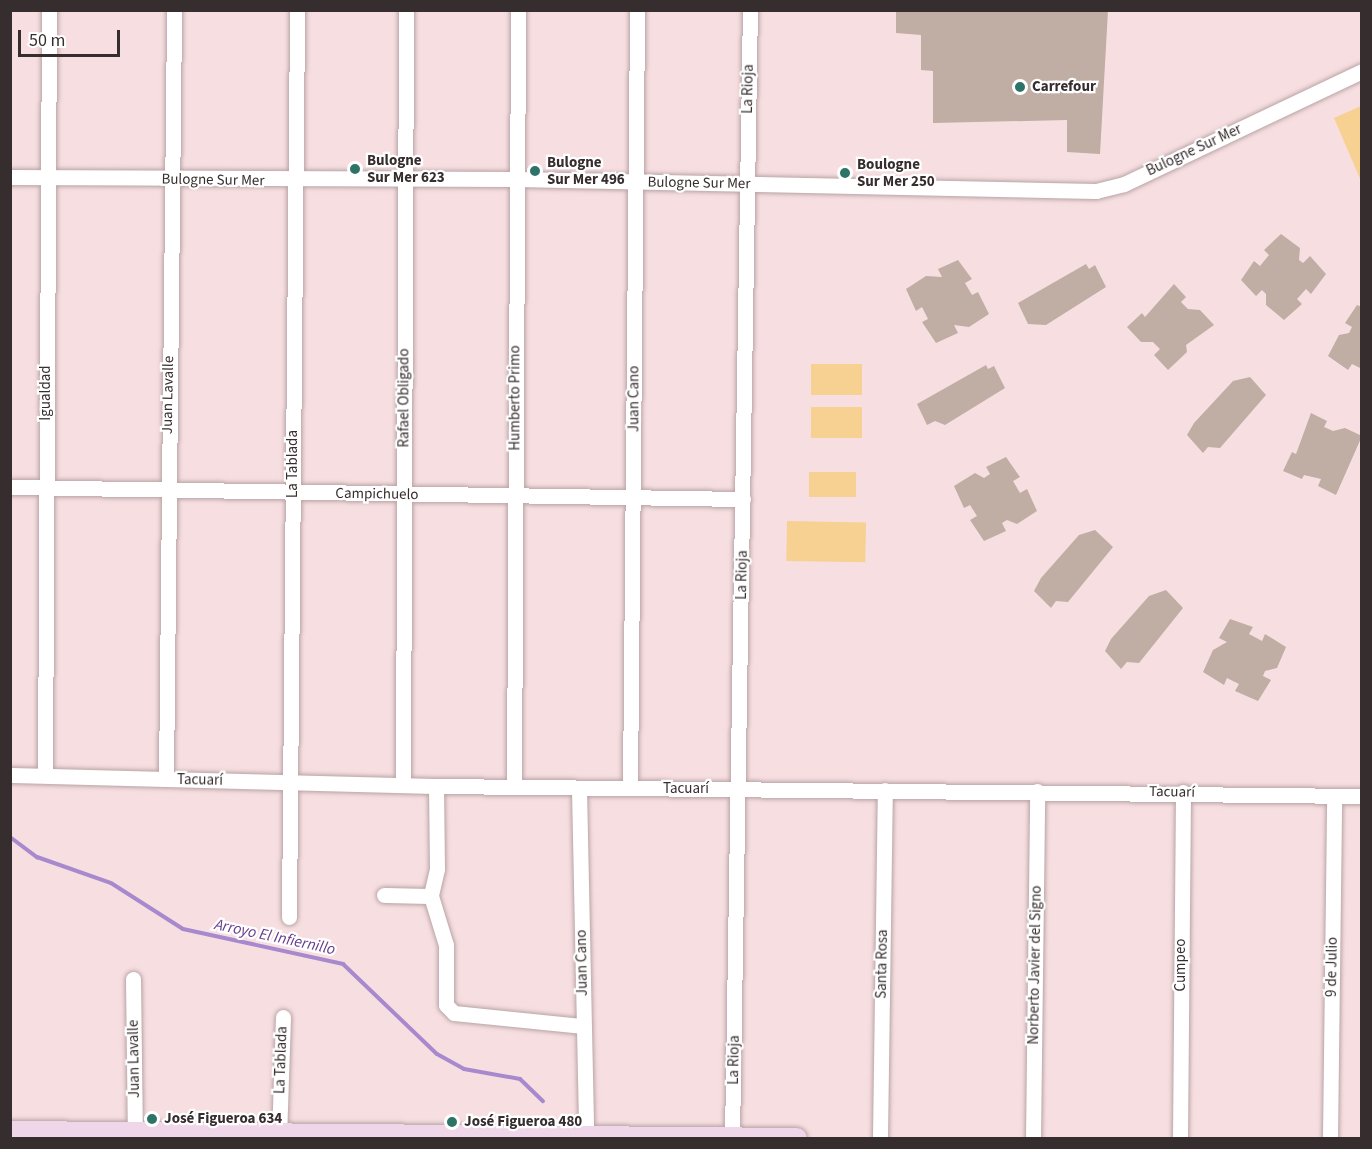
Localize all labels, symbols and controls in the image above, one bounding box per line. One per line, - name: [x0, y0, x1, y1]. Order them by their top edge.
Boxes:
- scale bar: [21, 18, 123, 56]
- text: 50 m: [29, 28, 65, 53]
- street label: La Rioja: [739, 64, 757, 114]
- place label: Carrefour: [1032, 78, 1096, 96]
- marker: Carrefour: [1013, 80, 1027, 94]
- street label: Bulogne Sur Mer: [1143, 120, 1245, 180]
- place label: Bulogne Sur Mer 623: [367, 151, 445, 186]
- place label: Bulogne Sur Mer 496: [547, 153, 625, 188]
- place label: Boulogne Sur Mer 250: [857, 155, 935, 190]
- marker: Bulogne Sur Mer 623: [348, 162, 362, 176]
- marker: Bulogne Sur Mer 496: [528, 164, 542, 178]
- marker: Boulogne Sur Mer 250: [838, 166, 852, 180]
- street label: Bulogne Sur Mer: [161, 170, 265, 190]
- street label: Bulogne Sur Mer: [647, 173, 751, 193]
- street label: Humberto Primo: [506, 345, 524, 451]
- street label: Rafael Obligado: [395, 348, 413, 448]
- street label: Juan Lavalle: [158, 356, 178, 434]
- street label: Igualdad: [37, 365, 55, 421]
- street label: Juan Cano: [625, 366, 643, 432]
- street label: La Tablada: [284, 430, 302, 498]
- street label: Campichuelo: [335, 484, 419, 504]
- street label: La Rioja: [733, 550, 751, 600]
- street label: Tacuarí: [177, 771, 223, 789]
- street label: Tacuarí: [663, 780, 709, 798]
- street label: Tacuarí: [1149, 783, 1195, 801]
- street label: Norberto Javier del Signo: [1025, 885, 1045, 1045]
- water label: Arroyo El Infiernillo: [213, 915, 337, 959]
- street label: Santa Rosa: [872, 929, 892, 999]
- street label: Juan Cano: [572, 930, 592, 996]
- street label: 9 de Julio: [1322, 937, 1342, 997]
- street label: Cumpeo: [1172, 939, 1190, 991]
- street label: Juan Lavalle: [124, 1020, 144, 1098]
- street label: La Tablada: [271, 1026, 291, 1094]
- street label: La Rioja: [725, 1035, 743, 1085]
- place label: José Figueroa 634: [164, 1110, 282, 1128]
- marker: José Figueroa 634: [145, 1112, 159, 1126]
- place label: José Figueroa 480: [464, 1113, 582, 1131]
- marker: José Figueroa 480: [445, 1115, 459, 1129]

